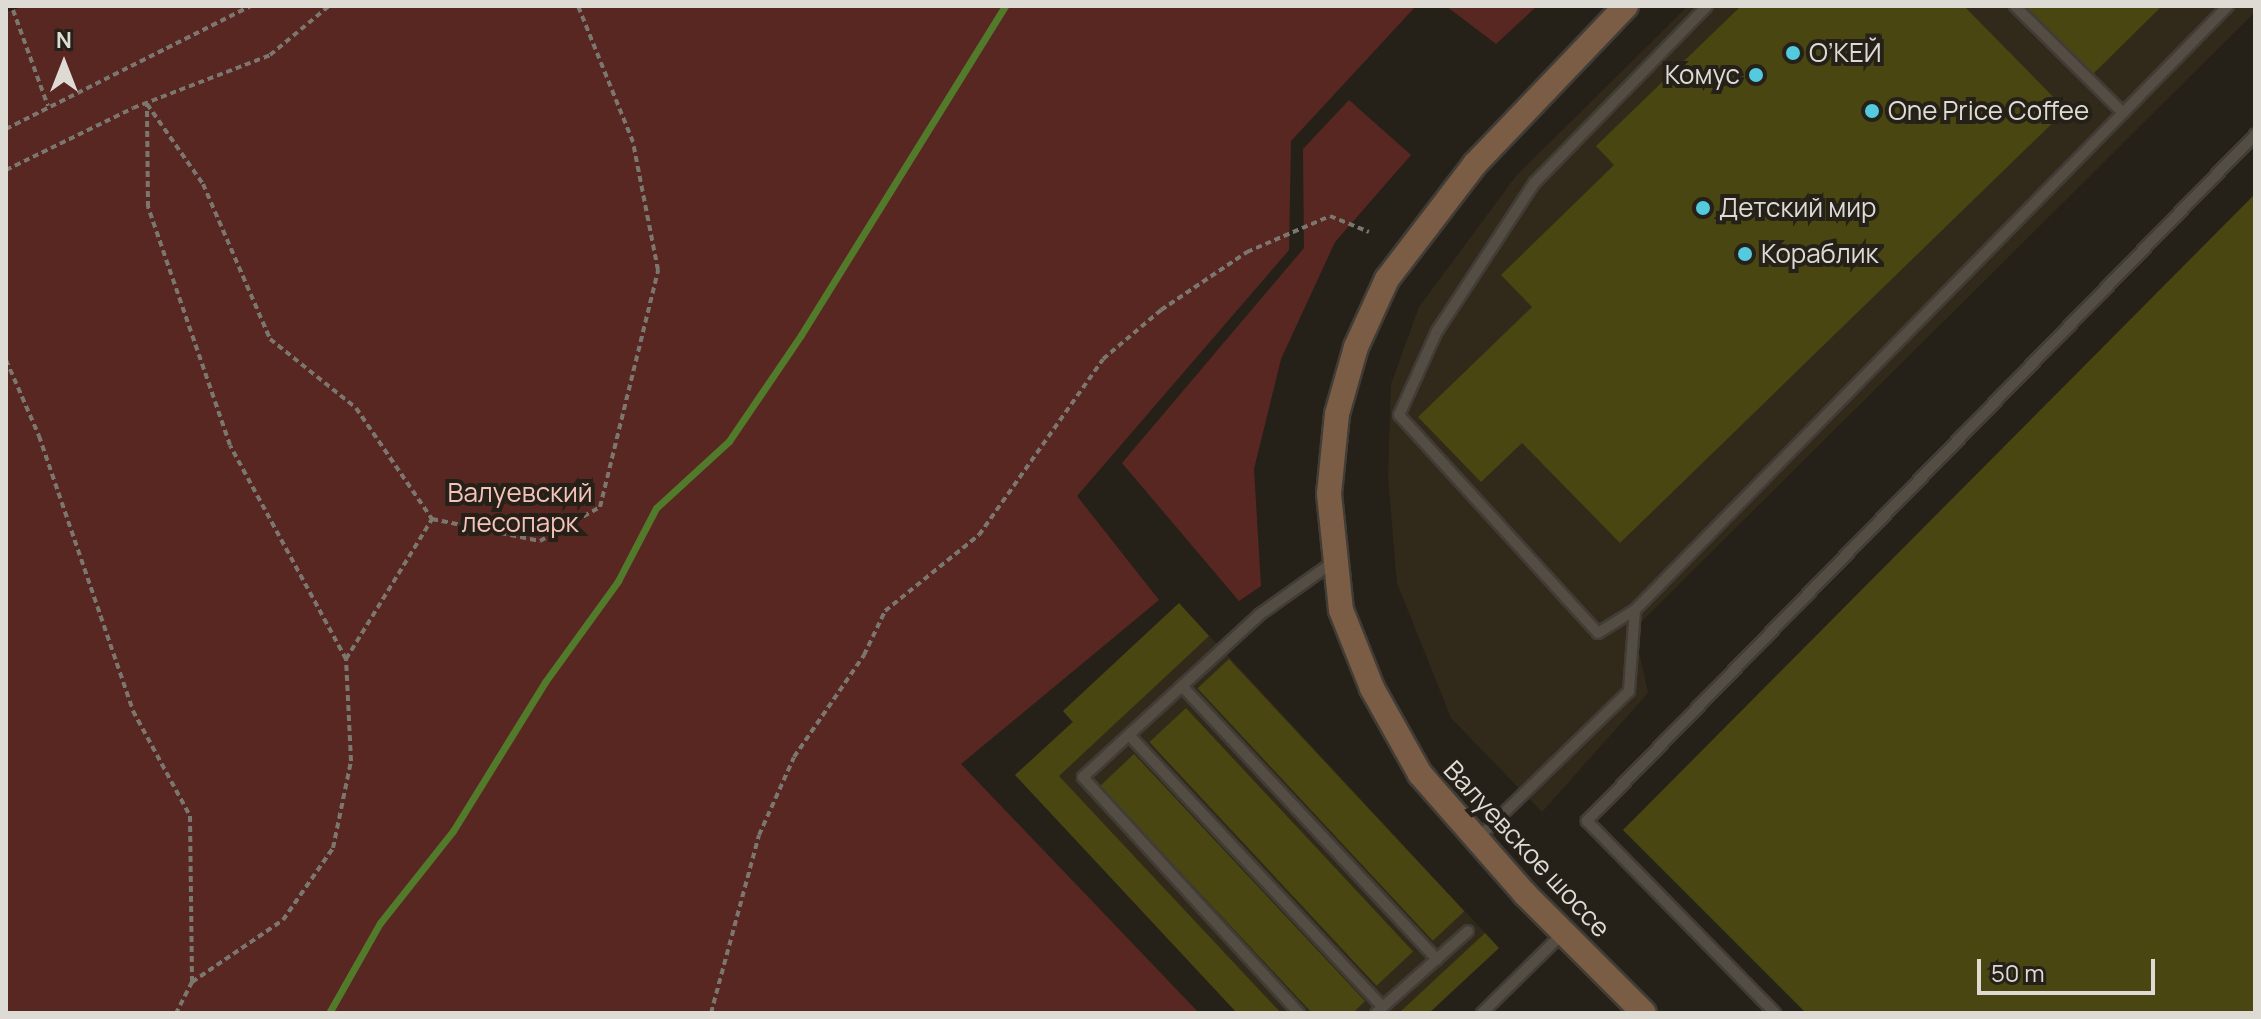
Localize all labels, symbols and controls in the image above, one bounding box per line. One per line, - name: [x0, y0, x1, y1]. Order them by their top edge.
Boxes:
- north arrow: [24, 24, 104, 104]
- text: N: [56, 25, 72, 55]
- place label: О’КЕЙ: [1809, 37, 1882, 69]
- marker: О’КЕЙ: [1784, 44, 1802, 62]
- place label: Комус: [1665, 59, 1740, 91]
- marker: Комус: [1747, 66, 1765, 84]
- place label: One Price Coffee: [1888, 95, 2089, 127]
- marker: One Price Coffee: [1863, 102, 1881, 120]
- place label: Детский мир: [1719, 192, 1876, 224]
- marker: Детский мир: [1694, 199, 1712, 217]
- place label: Кораблик: [1761, 238, 1878, 270]
- marker: Кораблик: [1736, 245, 1754, 263]
- park label: Валуевский лесопарк: [447, 477, 593, 538]
- street label: Валуевское шоссе: [1437, 754, 1617, 944]
- scale bar: [1981, 943, 2159, 993]
- text: 50 m: [1991, 956, 2045, 989]

